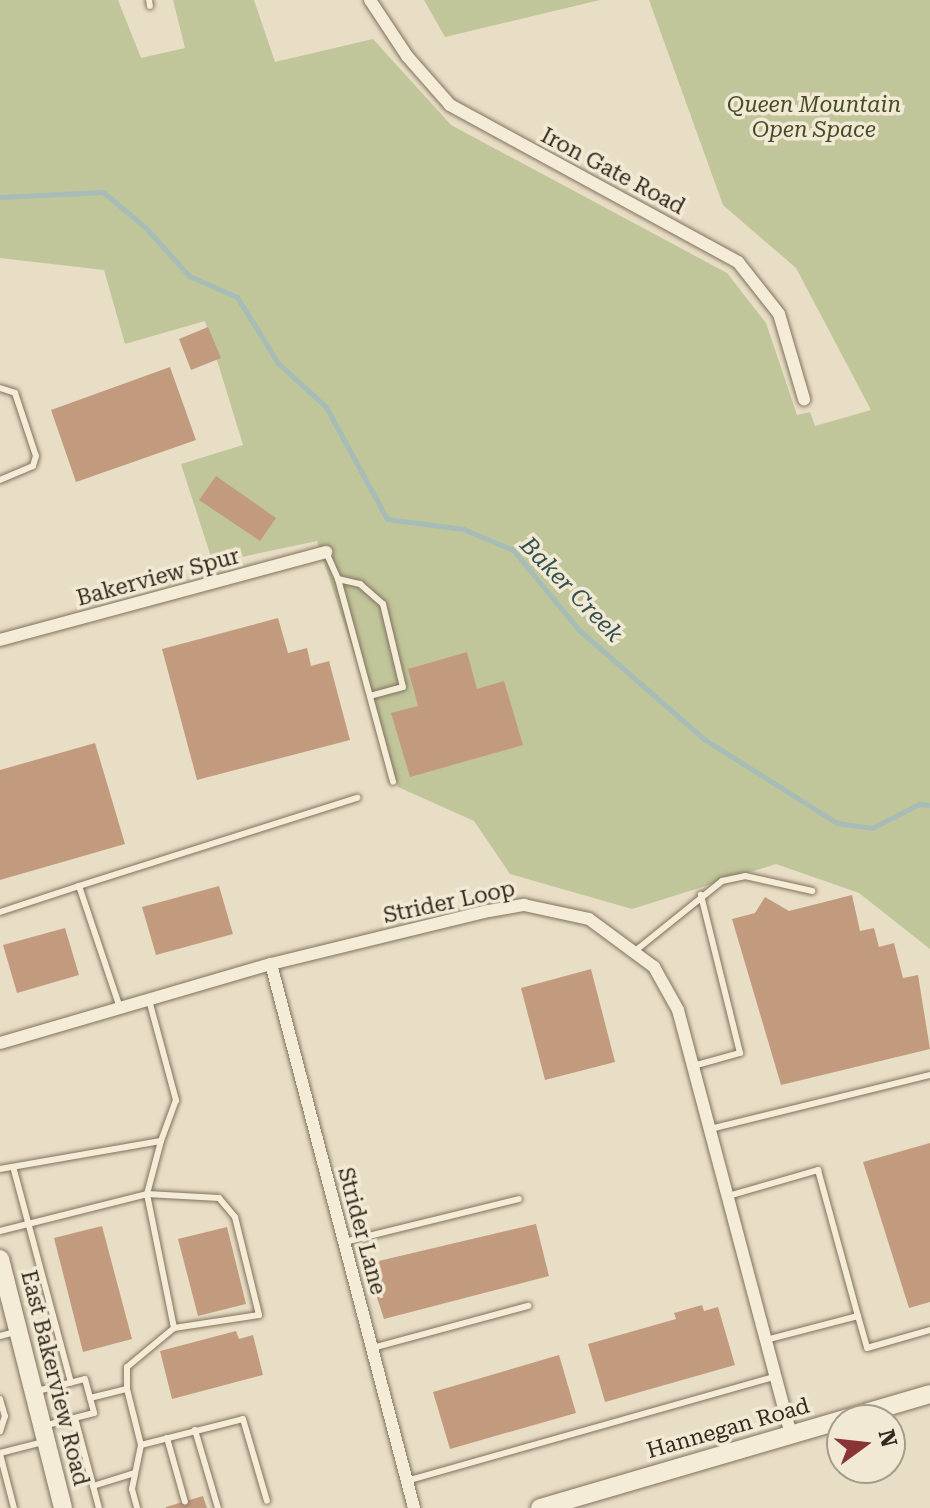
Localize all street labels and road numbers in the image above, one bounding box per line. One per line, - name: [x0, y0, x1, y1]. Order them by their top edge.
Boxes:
- street label: Iron Gate Road: [537, 122, 689, 220]
- street label: Bakerview Spur: [74, 543, 242, 611]
- street label: Strider Loop: [381, 875, 517, 929]
- street label: Strider Lane: [332, 1164, 392, 1298]
- street label: East Bakerview Road: [15, 1268, 95, 1488]
- street label: Hannegan Road: [643, 1392, 813, 1464]

